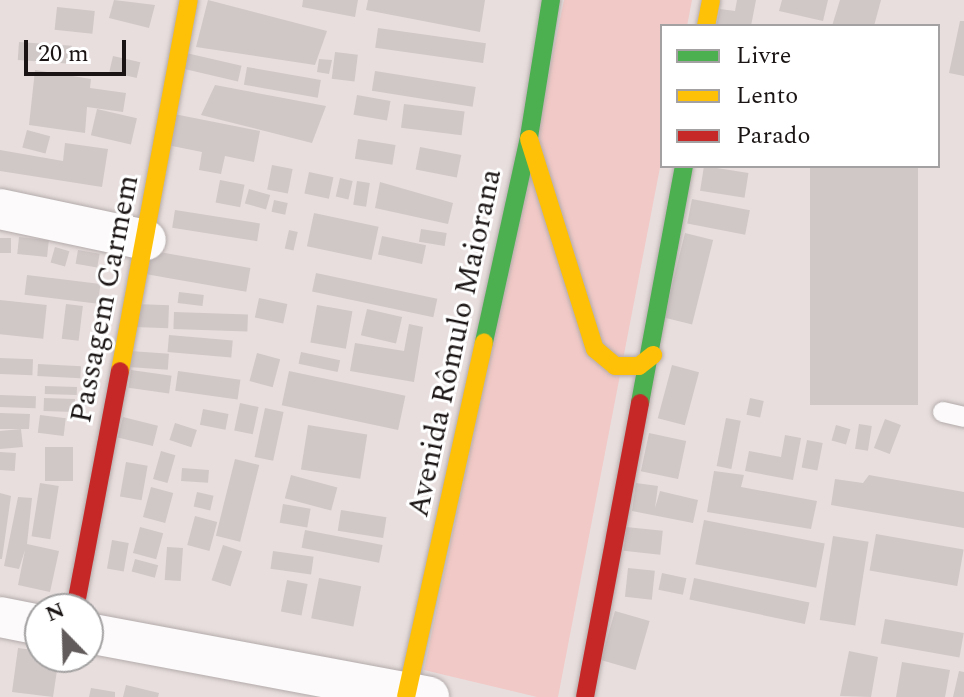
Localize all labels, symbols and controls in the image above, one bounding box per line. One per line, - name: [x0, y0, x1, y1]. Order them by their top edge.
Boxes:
- scale bar: [28, 24, 130, 74]
- legend: [660, 24, 940, 168]
- text: 20 m: [38, 36, 89, 72]
- text: Livre: [736, 38, 791, 74]
- text: Lento: [736, 78, 798, 114]
- text: Parado: [736, 118, 810, 154]
- street label: Avenida Rômulo Maiorana: [400, 166, 510, 520]
- street label: Passagem Carmem: [63, 172, 147, 426]
- north arrow: [24, 593, 104, 673]
- text: N: [40, 594, 70, 631]

